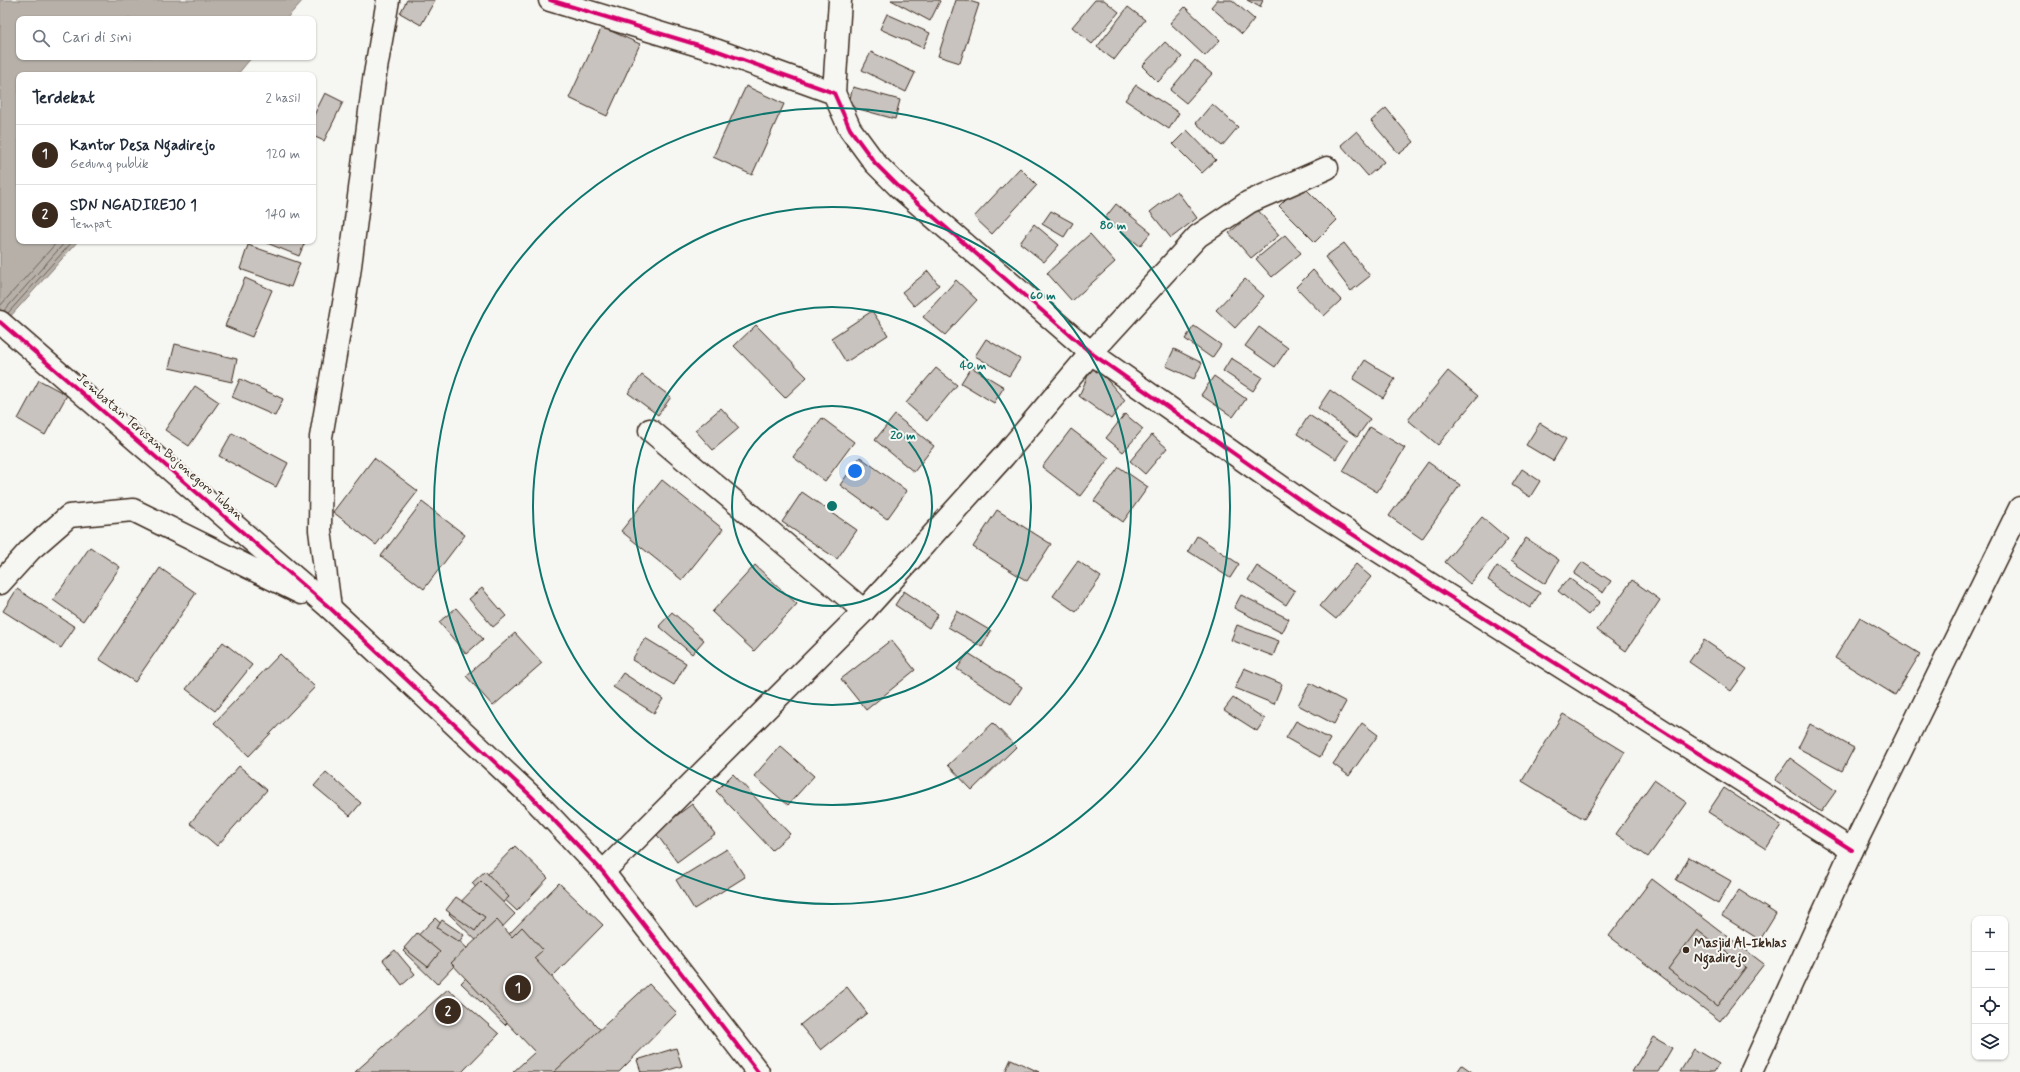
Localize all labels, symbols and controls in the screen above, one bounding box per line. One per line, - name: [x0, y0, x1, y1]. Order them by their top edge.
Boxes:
- search box: [16, 16, 316, 60]
- icon: search: [30, 27, 52, 49]
- text: Cari di sini: [62, 28, 132, 48]
- text: Terdekat: [32, 87, 95, 109]
- text: 2 hasil: [266, 90, 300, 107]
- text: Kantor Desa Ngadirejo: [70, 136, 215, 156]
- text: 1: [42, 146, 48, 163]
- text: 120 m: [266, 146, 300, 163]
- text: Gedung publik: [70, 156, 149, 173]
- text: SDN NGADIREJO 1: [70, 196, 197, 216]
- text: 2: [42, 206, 48, 223]
- text: 140 m: [265, 206, 300, 223]
- text: Tempat: [70, 216, 112, 233]
- text: 80 m: [1100, 218, 1127, 234]
- text: 60 m: [1030, 288, 1056, 304]
- text: 40 m: [960, 358, 987, 374]
- street label: Jembatan Terusan Bojonegoro Tuban: [73, 369, 247, 525]
- text: 20 m: [890, 428, 916, 444]
- your location: [845, 461, 865, 481]
- centre of rings: [825, 499, 839, 513]
- map controls: [1972, 916, 2008, 1060]
- button: +: [1972, 916, 2008, 952]
- place label: Masjid Al-Ikhlas Ngadirejo: [1694, 935, 1787, 970]
- marker: Masjid Al-Ikhlas Ngadirejo: [1681, 945, 1691, 955]
- button: −: [1972, 952, 2008, 988]
- pin: 1: [505, 973, 531, 1003]
- button: locate: [1972, 988, 2008, 1024]
- pin: 2: [435, 996, 461, 1026]
- button: layers: [1972, 1024, 2008, 1060]

